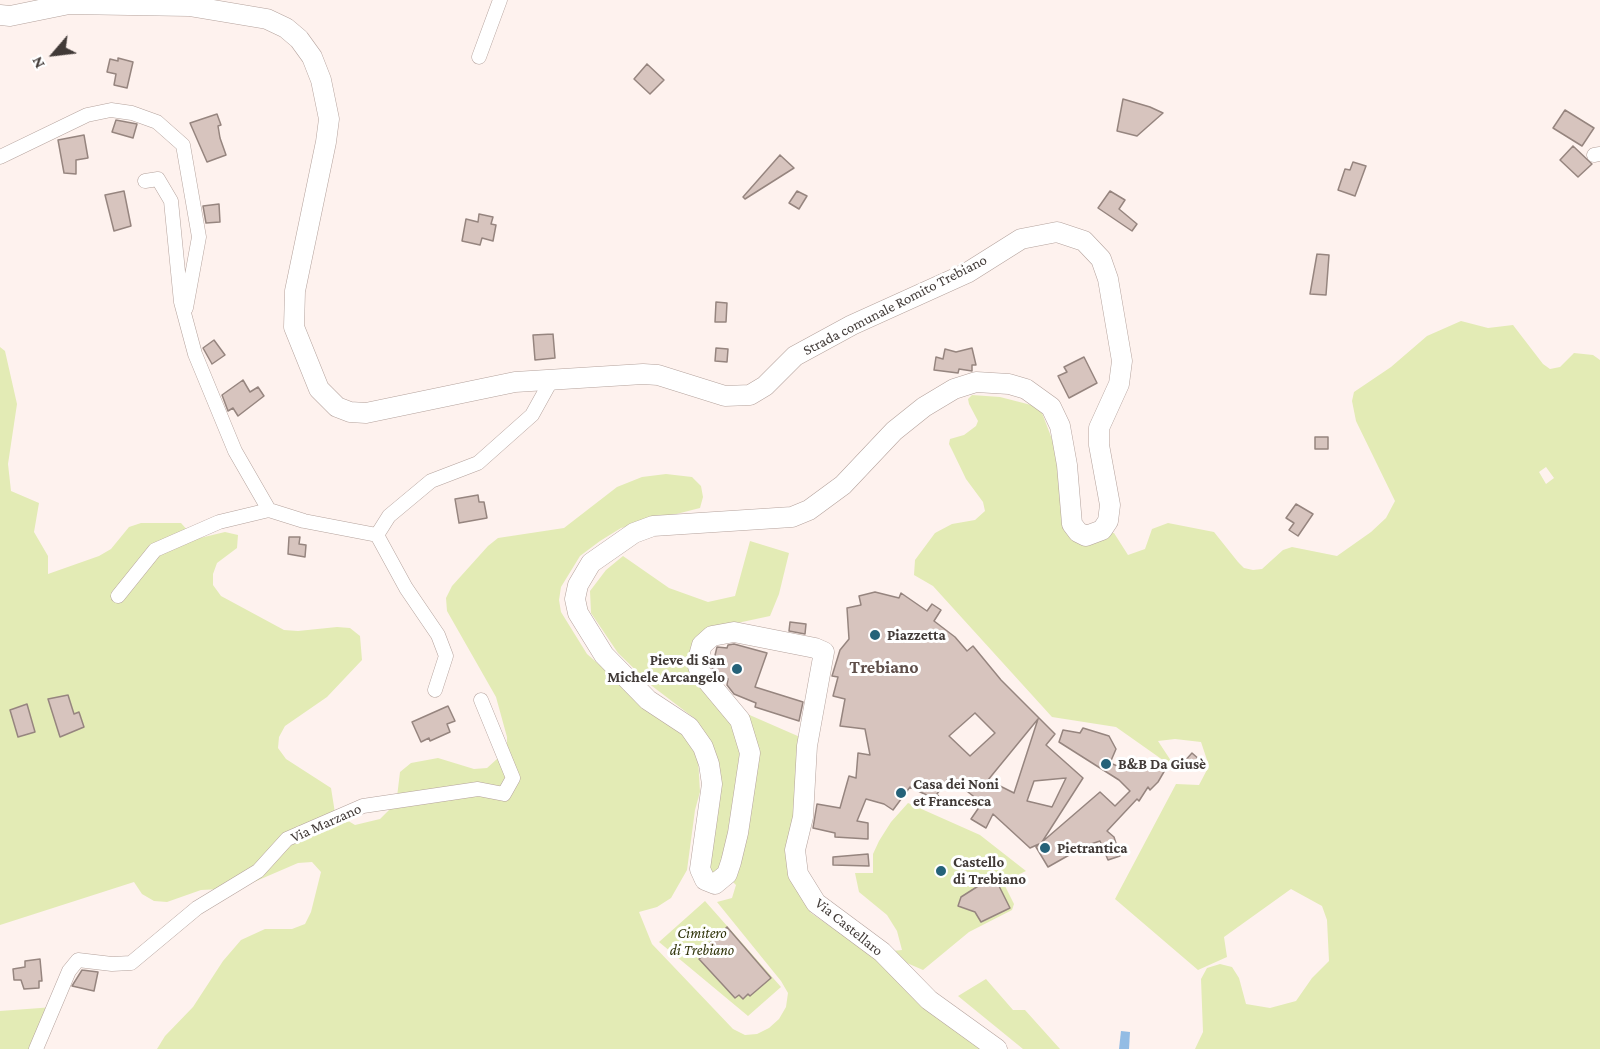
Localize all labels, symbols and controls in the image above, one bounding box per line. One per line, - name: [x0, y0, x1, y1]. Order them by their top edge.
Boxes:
- north arrow: [24, 24, 84, 84]
- text: N: [28, 54, 48, 71]
- street label: Strada comunale Romito Trebiano: [800, 251, 990, 359]
- place label: Piazzetta: [887, 626, 946, 644]
- marker: Piazzetta: [868, 628, 882, 642]
- place label: Pieve di San Michele Arcangelo: [607, 651, 725, 686]
- district label: Trebiano: [849, 656, 919, 678]
- marker: Pieve di San Michele Arcangelo: [730, 662, 744, 676]
- place label: B&B Da Giusè: [1118, 755, 1206, 773]
- marker: B&B Da Giusè: [1099, 757, 1113, 771]
- place label: Casa dei Noni et Francesca: [913, 775, 999, 810]
- marker: Casa dei Noni et Francesca: [894, 786, 908, 800]
- street label: Via Marzano: [288, 799, 364, 847]
- place label: Pietrantica: [1057, 839, 1127, 857]
- marker: Pietrantica: [1038, 841, 1052, 855]
- place label: Castello di Trebiano: [953, 853, 1026, 888]
- marker: Castello di Trebiano: [934, 864, 948, 878]
- street label: Via Castellaro: [811, 894, 887, 960]
- park label: Cimitero di Trebiano: [670, 924, 734, 959]

